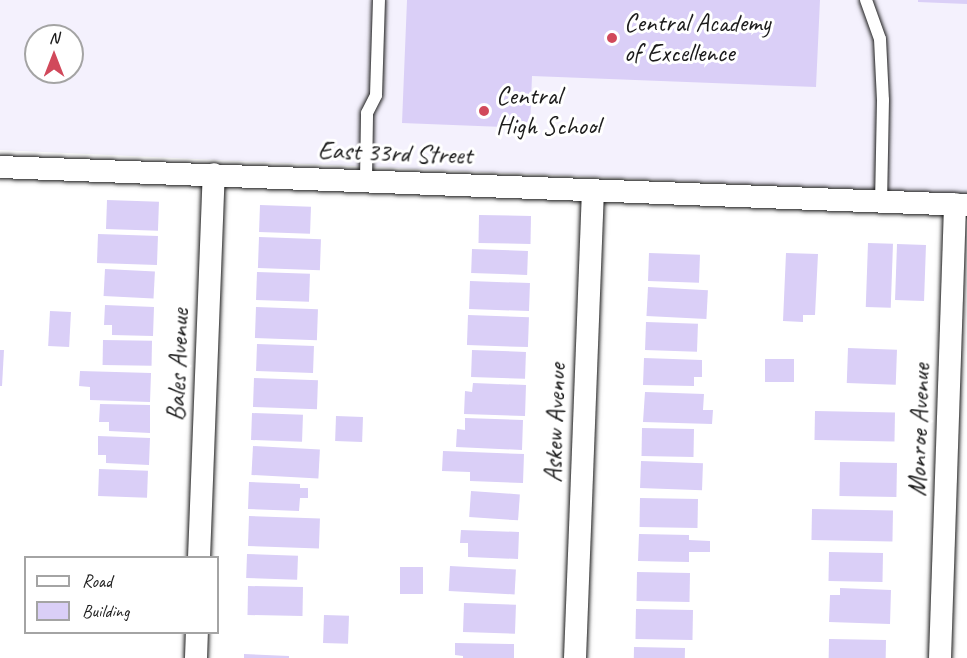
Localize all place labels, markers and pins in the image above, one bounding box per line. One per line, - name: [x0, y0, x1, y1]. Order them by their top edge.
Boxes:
- place label: Central Academy of Excellence: [624, 7, 771, 68]
- marker: Central Academy of Excellence: [605, 31, 619, 45]
- place label: Central High School: [496, 80, 599, 142]
- marker: Central High School: [477, 104, 491, 118]

